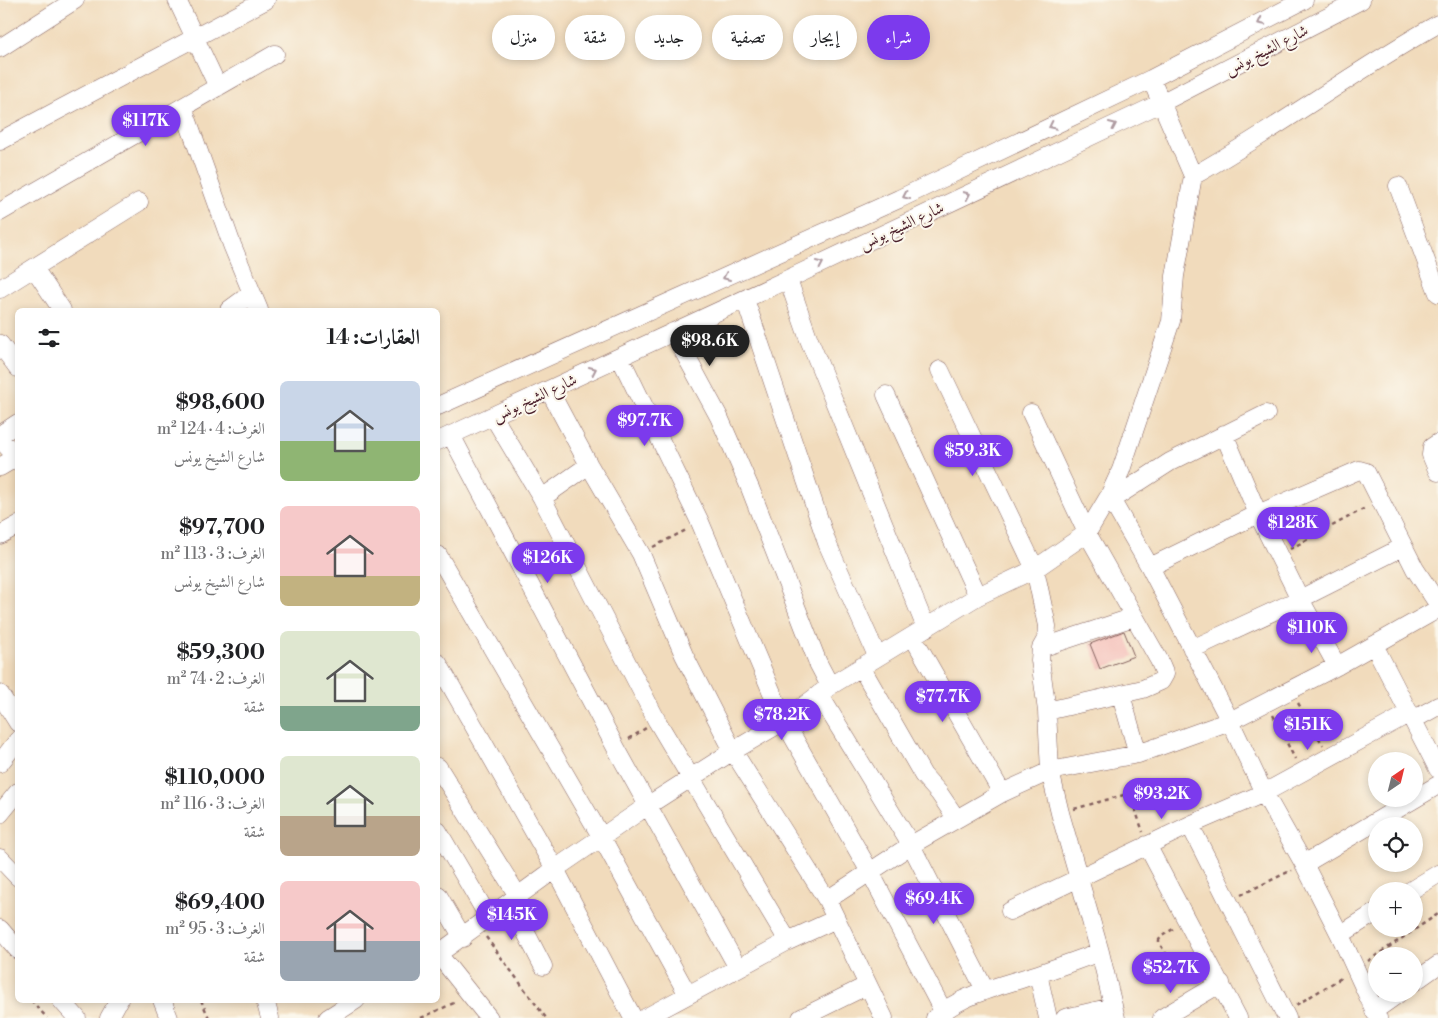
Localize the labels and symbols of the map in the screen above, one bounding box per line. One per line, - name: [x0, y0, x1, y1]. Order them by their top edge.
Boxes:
- one-way arrow: [1257, 16, 1266, 26]
- street label: شارع الشيخ يونس: [1221, 20, 1313, 83]
- pin: $117K: [111, 104, 181, 147]
- one-way arrow: [1049, 120, 1058, 130]
- one-way arrow: [1108, 121, 1117, 131]
- one-way arrow: [902, 190, 911, 200]
- one-way arrow: [961, 191, 970, 201]
- street label: شارع الشيخ يونس: [856, 198, 949, 258]
- one-way arrow: [815, 260, 824, 270]
- one-way arrow: [722, 271, 731, 282]
- pin: $98.6K: [669, 324, 751, 367]
- one-way arrow: [588, 365, 597, 376]
- street label: شارع الشيخ يونس: [489, 370, 582, 430]
- pin: $97.7K: [604, 404, 686, 447]
- pin: $59.3K: [932, 434, 1014, 477]
- pin: $128K: [1258, 506, 1328, 549]
- pin: $126K: [513, 542, 583, 584]
- pin: $110K: [1277, 612, 1347, 654]
- pin: $77.7K: [902, 680, 984, 723]
- pin: $78.2K: [741, 698, 823, 741]
- pin: $151K: [1273, 708, 1343, 751]
- north arrow: [1368, 752, 1422, 808]
- pin: $93.2K: [1121, 778, 1203, 820]
- pin: $69.4K: [893, 882, 975, 925]
- pin: $145K: [477, 898, 547, 941]
- pin: $52.7K: [1130, 952, 1212, 994]

